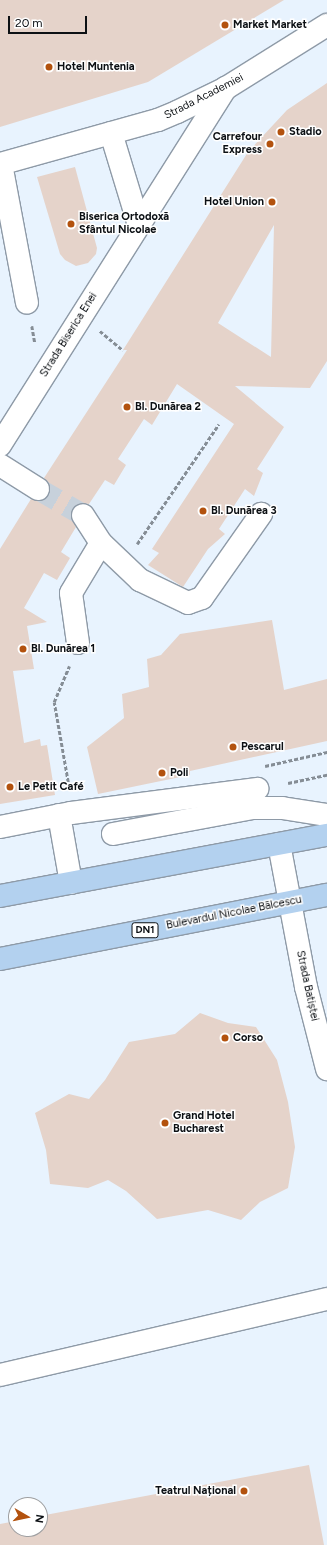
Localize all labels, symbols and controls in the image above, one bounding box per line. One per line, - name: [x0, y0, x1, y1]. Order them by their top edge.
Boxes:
- scale bar: [10, 8, 89, 34]
- text: 20 m: [15, 16, 43, 30]
- place label: Market Market: [233, 18, 307, 32]
- marker: Market Market: [220, 20, 230, 30]
- place label: Hotel Muntenia: [57, 60, 135, 74]
- marker: Hotel Muntenia: [44, 62, 54, 72]
- street label: Strada Academiei: [162, 71, 246, 123]
- place label: Stadio: [289, 125, 322, 139]
- marker: Stadio: [276, 127, 286, 137]
- place label: Carrefour Express: [213, 131, 262, 157]
- marker: Carrefour Express: [265, 139, 275, 149]
- place label: Hotel Union: [204, 195, 264, 209]
- marker: Hotel Union: [267, 197, 277, 207]
- place label: Biserica Ortodoxă Sfântul Nicolae: [79, 211, 169, 237]
- marker: Biserica Ortodoxă Sfântul Nicolae: [66, 219, 76, 229]
- street label: Strada Biserica Enei: [38, 290, 100, 380]
- place label: Bl. Dunărea 2: [135, 400, 201, 414]
- marker: Bl. Dunărea 2: [122, 402, 132, 412]
- place label: Bl. Dunărea 3: [211, 504, 277, 518]
- marker: Bl. Dunărea 3: [198, 506, 208, 516]
- place label: Bl. Dunărea 1: [31, 642, 95, 656]
- marker: Bl. Dunărea 1: [18, 644, 28, 654]
- place label: Pescarul: [241, 740, 284, 754]
- marker: Pescarul: [228, 742, 238, 752]
- place label: Poli: [170, 766, 189, 780]
- marker: Poli: [157, 768, 167, 778]
- place label: Le Petit Café: [18, 780, 84, 794]
- marker: Le Petit Café: [5, 782, 15, 792]
- street label: Bulevardul Nicolae Bălcescu: [165, 893, 303, 933]
- road number: DN1: [131, 922, 159, 938]
- street label: Strada Batiștei: [293, 949, 321, 1023]
- place label: Corso: [233, 1031, 263, 1045]
- marker: Corso: [220, 1033, 230, 1043]
- place label: Grand Hotel Bucharest: [173, 1110, 234, 1136]
- marker: Grand Hotel Bucharest: [160, 1118, 170, 1128]
- place label: Teatrul Național: [155, 1484, 236, 1498]
- marker: Teatrul Național: [239, 1486, 249, 1496]
- north arrow: [8, 1497, 48, 1537]
- text: N: [32, 1514, 46, 1524]

